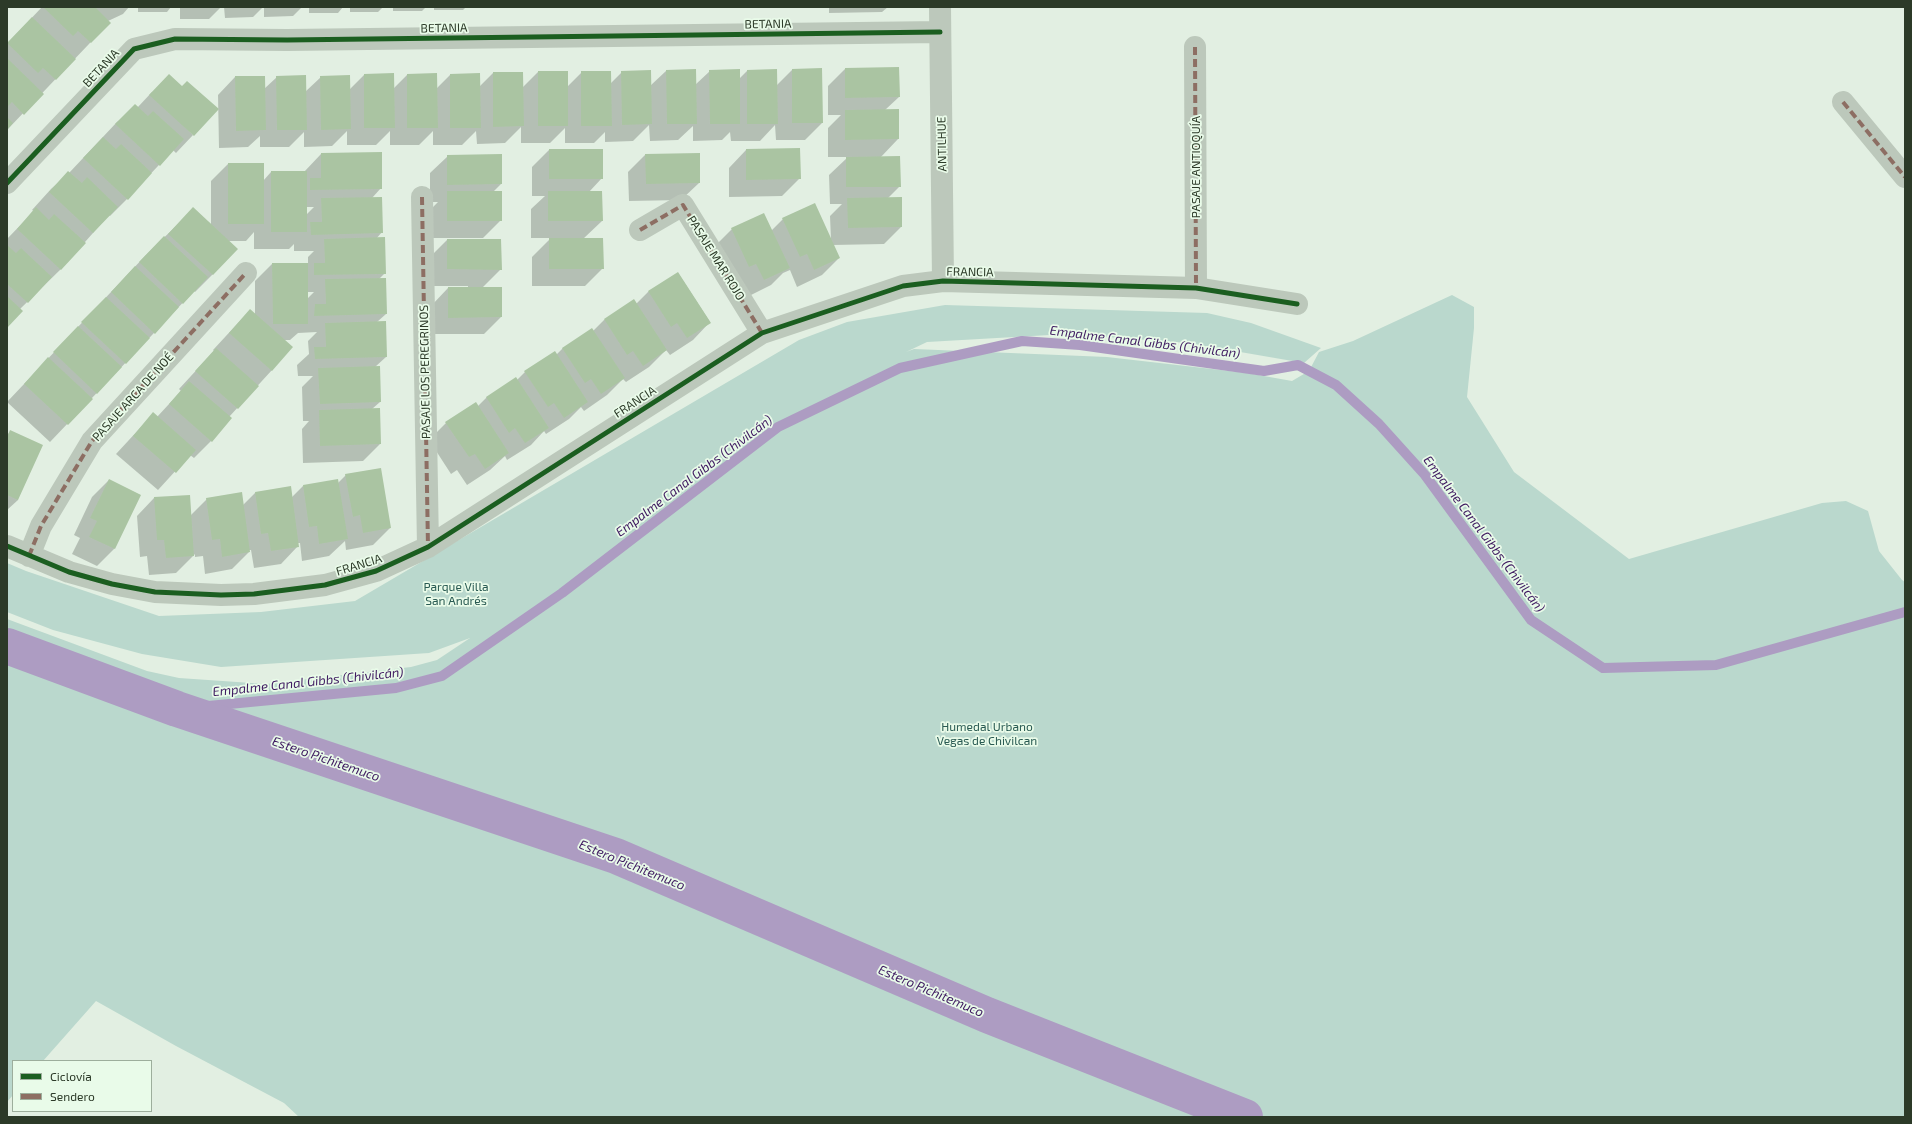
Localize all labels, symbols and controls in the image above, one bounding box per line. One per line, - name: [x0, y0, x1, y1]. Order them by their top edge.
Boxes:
- street label: BETANIA: [744, 16, 792, 32]
- street label: BETANIA: [420, 20, 468, 36]
- street label: BETANIA: [80, 46, 122, 90]
- street label: ANTILHUE: [934, 116, 950, 172]
- street label: PASAJE ANTIOQUÍA: [1189, 116, 1203, 218]
- street label: PASAJE MAR ROJO: [684, 213, 748, 303]
- street label: FRANCIA: [946, 264, 994, 280]
- street label: PASAJE LOS PEREGRINOS: [417, 305, 433, 439]
- water label: Empalme Canal Gibbs (Chivilcán): [1049, 323, 1241, 361]
- street label: PASAJE ARCA DE NOÉ: [89, 350, 177, 444]
- street label: FRANCIA: [611, 383, 659, 421]
- water label: Empalme Canal Gibbs (Chivilcán): [613, 412, 775, 540]
- water label: Empalme Canal Gibbs (Chivilcán): [1420, 453, 1548, 615]
- street label: FRANCIA: [334, 551, 384, 579]
- park label: Parque Villa San Andrés: [423, 580, 489, 608]
- water label: Empalme Canal Gibbs (Chivilcán): [212, 664, 404, 700]
- park label: Humedal Urbano Vegas de Chivilcan: [937, 720, 1037, 748]
- water label: Estero Pichitemuco: [270, 733, 382, 785]
- water label: Estero Pichitemuco: [577, 837, 687, 893]
- water label: Estero Pichitemuco: [876, 962, 986, 1020]
- legend: [12, 1060, 152, 1112]
- text: Ciclovía: [50, 1069, 92, 1083]
- text: Sendero: [50, 1089, 95, 1103]

